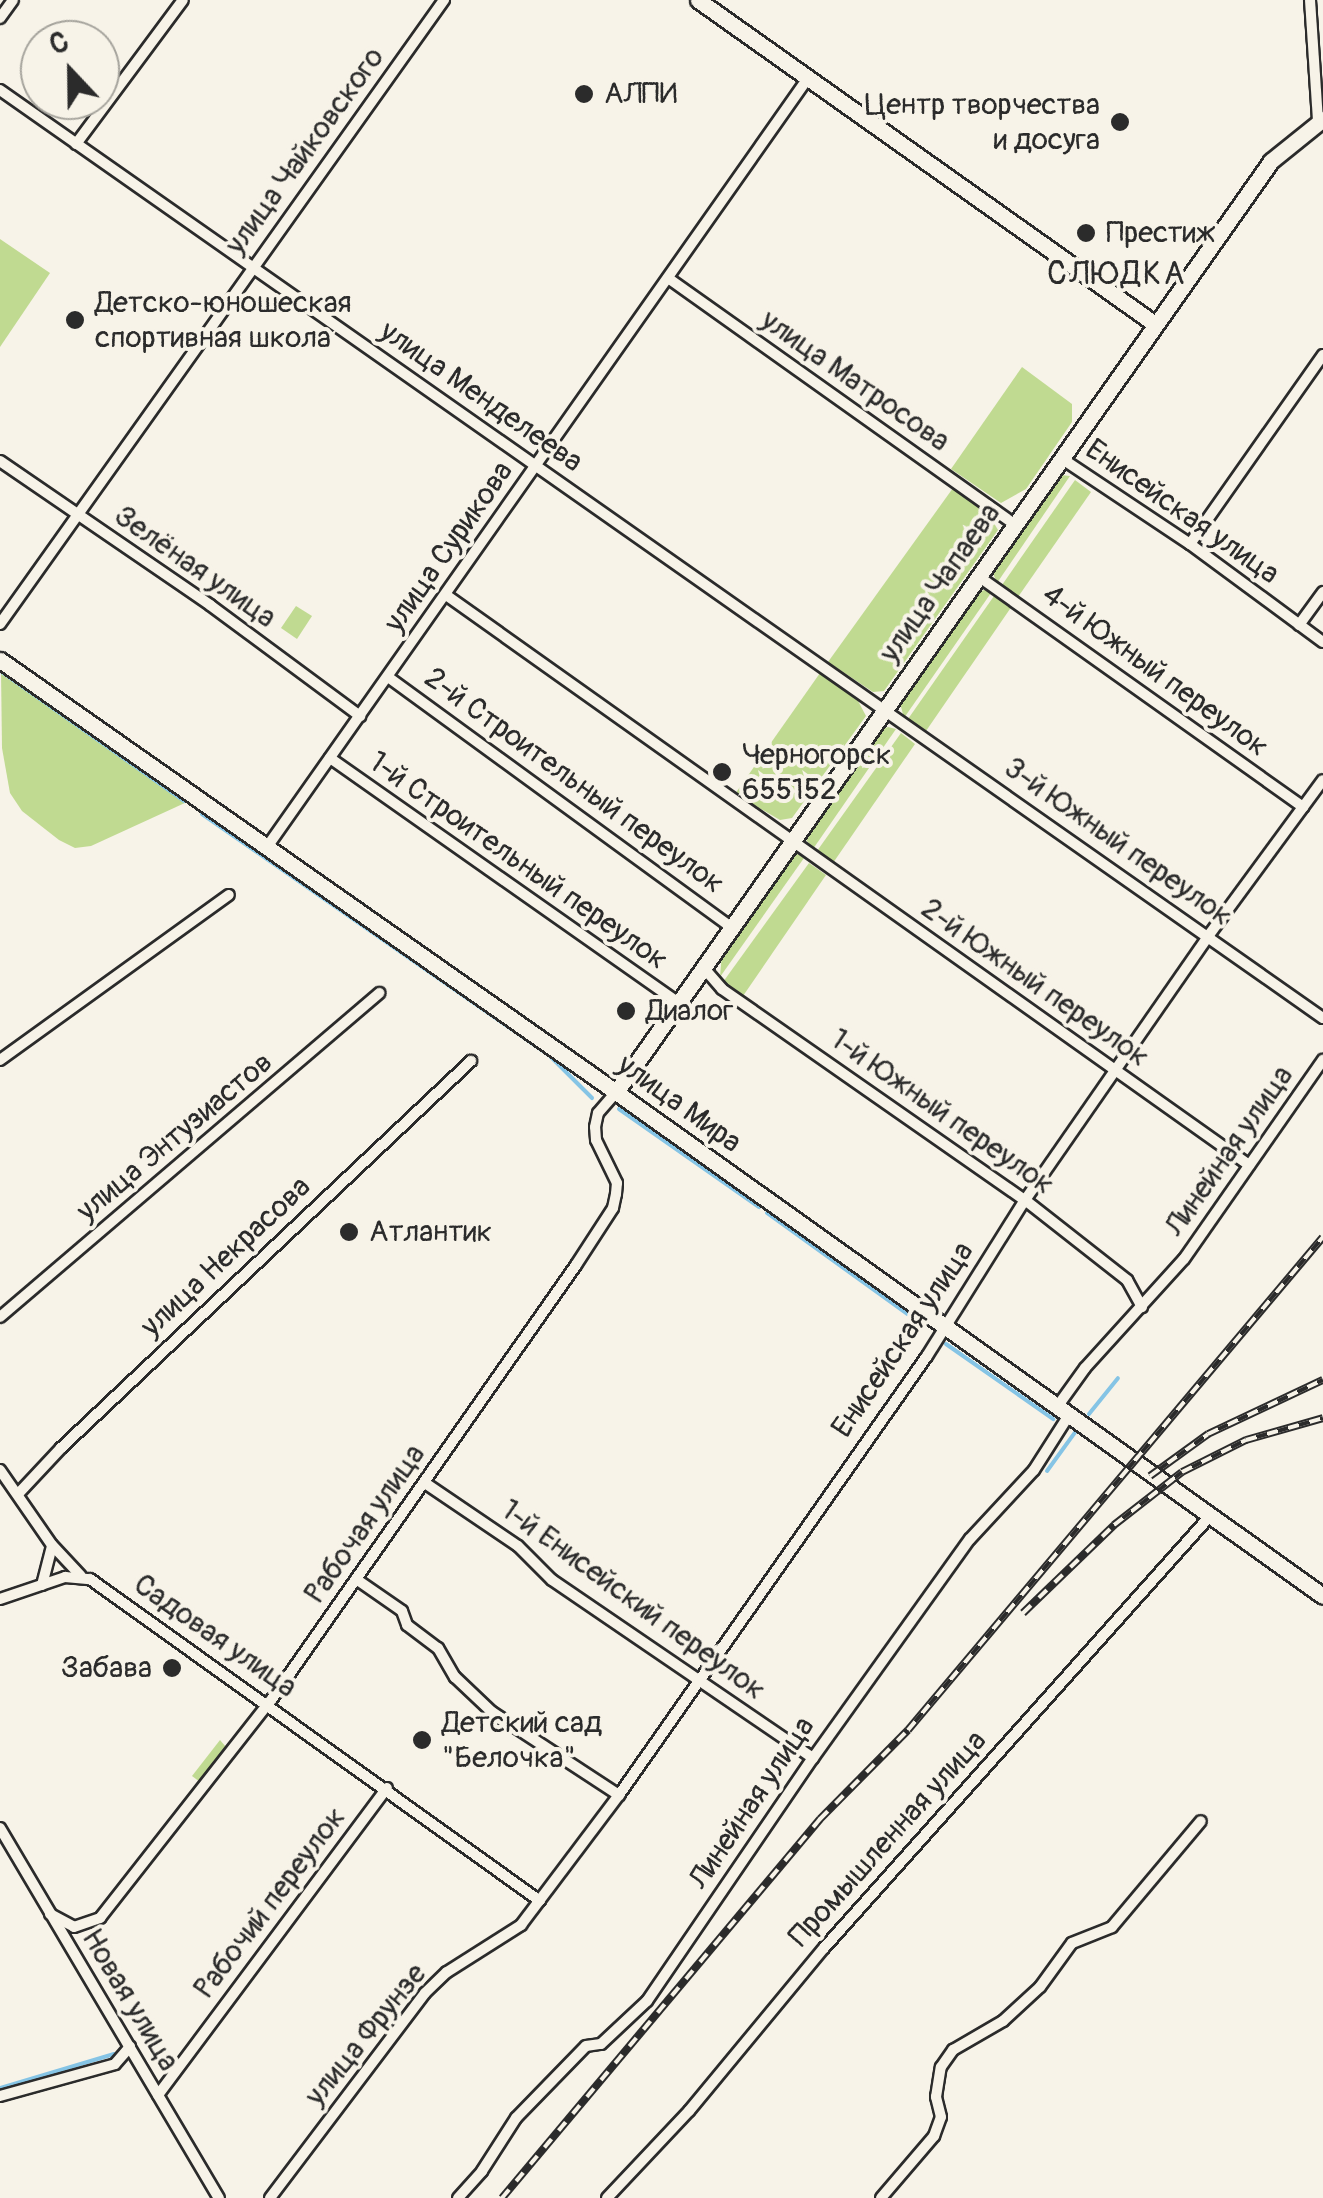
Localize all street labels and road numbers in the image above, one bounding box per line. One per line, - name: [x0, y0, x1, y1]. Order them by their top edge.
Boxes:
- street label: улица Чайковского: [218, 40, 392, 262]
- street label: улица Матросова: [754, 303, 956, 459]
- street label: улица Менделеева: [373, 314, 589, 480]
- street label: Енисейская улица: [1078, 432, 1286, 592]
- street label: улица Сурикова: [377, 455, 521, 639]
- street label: улица Чапаева: [872, 497, 1008, 669]
- street label: Зелёная улица: [107, 498, 283, 636]
- street label: 4-й Южный переулок: [1035, 577, 1275, 765]
- street label: 2-й Строительный переулок: [417, 660, 731, 902]
- street label: 1-й Строительный переулок: [362, 744, 674, 978]
- street label: 3-й Южный переулок: [997, 750, 1239, 934]
- street label: 2-й Южный переулок: [914, 891, 1156, 1075]
- street label: 1-й Южный переулок: [823, 1021, 1061, 1203]
- street label: улица Энтузиастов: [70, 1045, 280, 1229]
- street label: улица Мира: [610, 1047, 748, 1161]
- street label: Линейная улица: [1157, 1059, 1301, 1243]
- street label: улица Некрасова: [134, 1169, 318, 1345]
- street label: Енисейская улица: [824, 1235, 982, 1445]
- street label: Рабочая улица: [297, 1438, 433, 1610]
- street label: 1-й Енисейский переулок: [494, 1492, 772, 1708]
- street label: Садовая улица: [127, 1567, 303, 1705]
- street label: Линейная улица: [681, 1710, 823, 1896]
- street label: Промышленная улица: [782, 1724, 994, 1954]
- street label: Рабочий переулок: [186, 1800, 354, 2006]
- street label: Новая улица: [74, 1923, 186, 2077]
- street label: улица Фрунзе: [298, 1957, 434, 2113]

